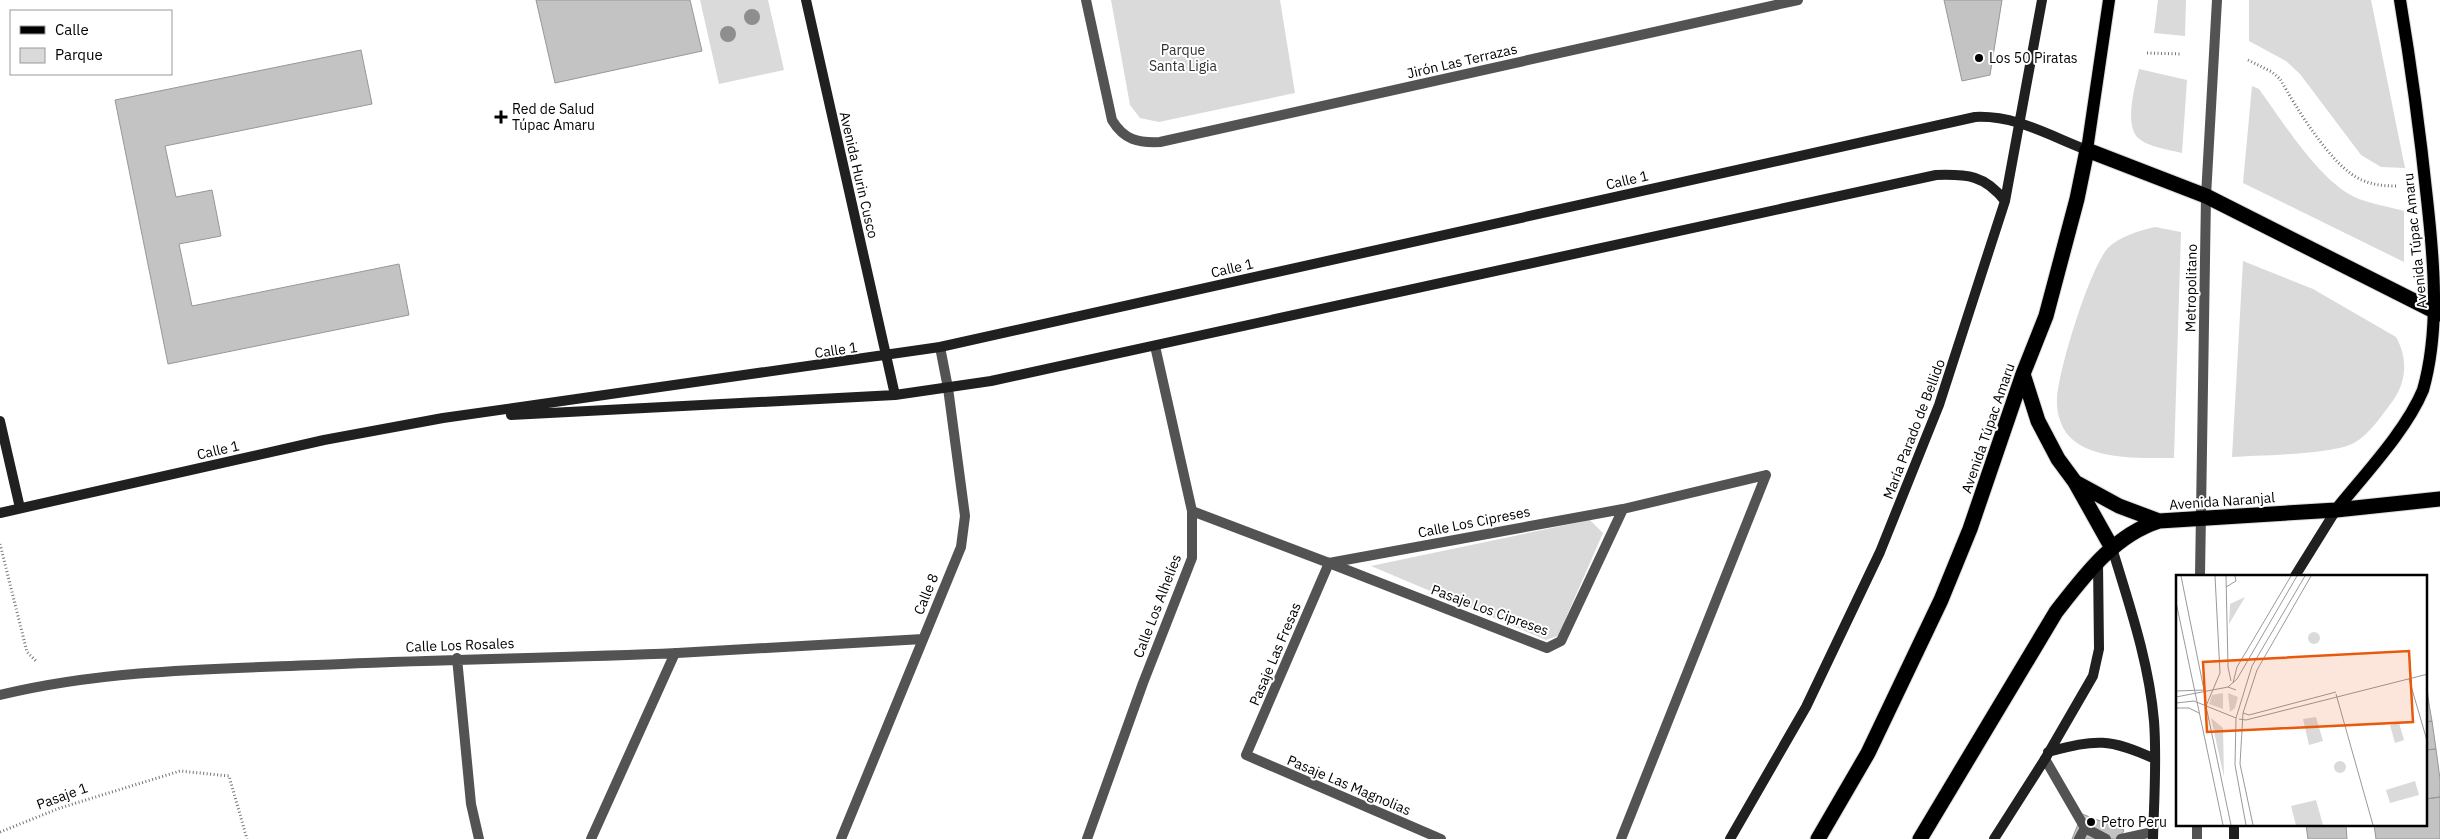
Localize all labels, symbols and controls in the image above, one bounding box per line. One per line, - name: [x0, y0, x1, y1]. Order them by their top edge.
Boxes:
- legend: [10, 10, 172, 75]
- text: Calle: [55, 20, 89, 39]
- street label: Jirón Las Terrazas: [1405, 40, 1519, 82]
- park label: Parque Santa Ligia: [1149, 41, 1218, 75]
- text: Parque: [55, 45, 103, 64]
- place label: Los 50 Piratas: [1989, 49, 2078, 67]
- marker: Los 50 Piratas: [1973, 52, 1985, 64]
- place label: Red de Salud Túpac Amaru: [512, 100, 595, 134]
- marker: Red de Salud Túpac Amaru: [494, 110, 508, 124]
- street label: Avenida Hurin Cusco: [836, 110, 882, 240]
- street label: Calle 1: [1604, 166, 1650, 194]
- street label: Avenida Túpac Amaru: [2399, 172, 2431, 310]
- street label: Metropolitano: [2181, 244, 2201, 332]
- street label: Calle 1: [1209, 254, 1255, 282]
- street label: Calle 1: [813, 338, 859, 362]
- street label: María Parado de Bellido: [1879, 356, 1949, 502]
- street label: Avenida Túpac Amaru: [1957, 361, 2019, 495]
- street label: Calle 1: [195, 436, 241, 464]
- street label: Avenida Naranjal: [2168, 488, 2276, 514]
- street label: Calle Los Cipreses: [1416, 502, 1532, 542]
- street label: Calle Los Alhelíes: [1129, 551, 1185, 660]
- street label: Calle 8: [910, 571, 942, 617]
- inset map: [2176, 575, 2428, 826]
- street label: Pasaje Los Cipreses: [1429, 580, 1551, 640]
- street label: Pasaje Las Fresas: [1245, 599, 1305, 708]
- street label: Calle Los Rosales: [405, 634, 515, 656]
- street label: Pasaje Las Magnolias: [1284, 751, 1414, 819]
- street label: Pasaje 1: [34, 778, 90, 814]
- place label: Petro Peru: [2101, 813, 2167, 831]
- marker: Petro Peru: [2085, 816, 2097, 828]

